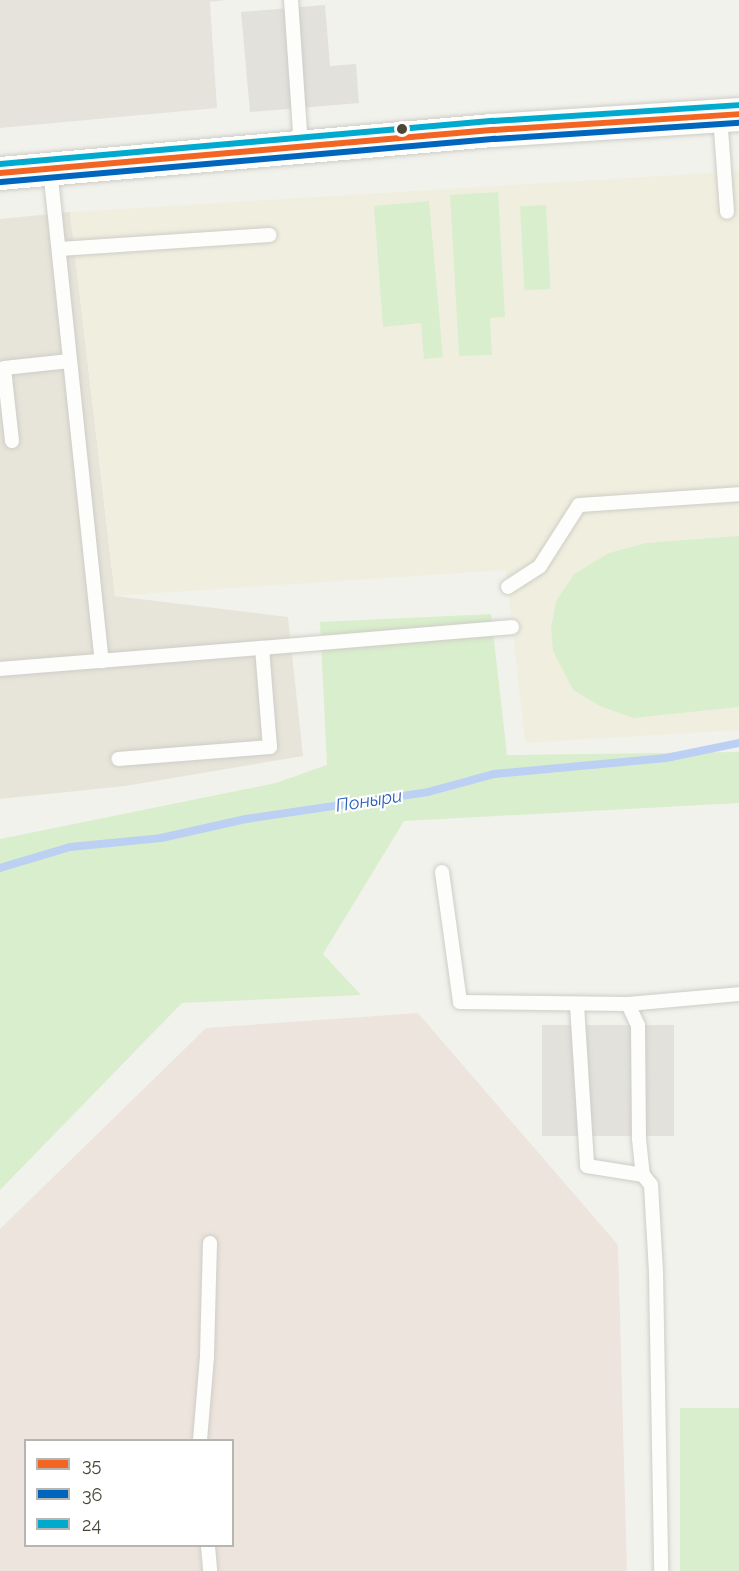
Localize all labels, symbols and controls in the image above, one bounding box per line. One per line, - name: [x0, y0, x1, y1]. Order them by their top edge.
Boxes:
- unlabelled marker: [396, 123, 408, 135]
- water label: Поныри: [334, 785, 404, 817]
- legend: [24, 1439, 234, 1547]
- text: 35: [82, 1454, 101, 1475]
- text: 36: [82, 1484, 102, 1505]
- text: 24: [82, 1514, 101, 1535]

